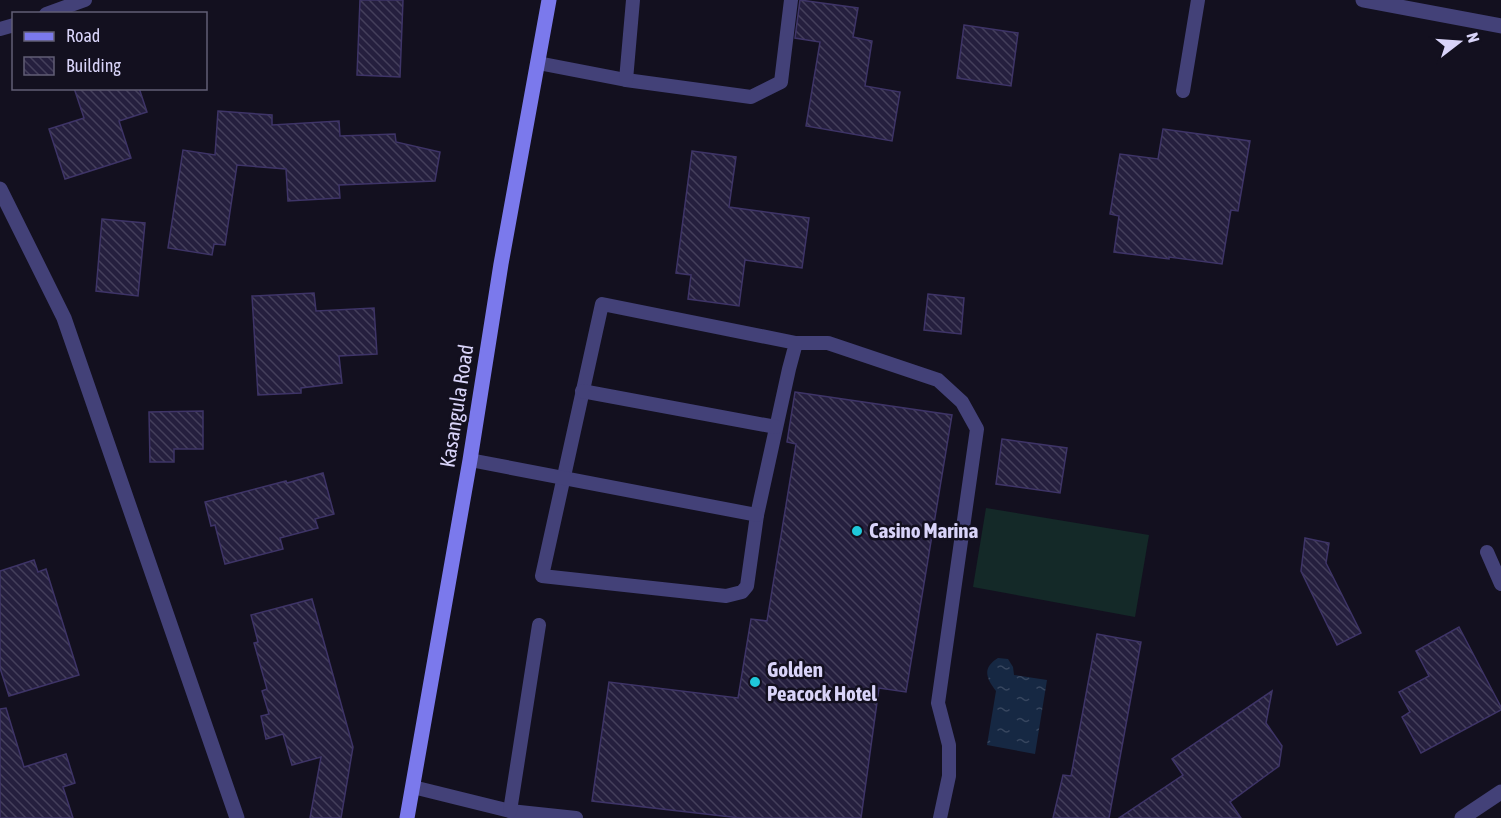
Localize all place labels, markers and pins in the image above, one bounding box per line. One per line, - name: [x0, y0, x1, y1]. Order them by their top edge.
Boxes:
- place label: Casino Marina: [869, 518, 978, 542]
- marker: Casino Marina: [850, 524, 864, 538]
- place label: Golden Peacock Hotel: [767, 657, 877, 705]
- marker: Golden Peacock Hotel: [748, 675, 762, 689]

